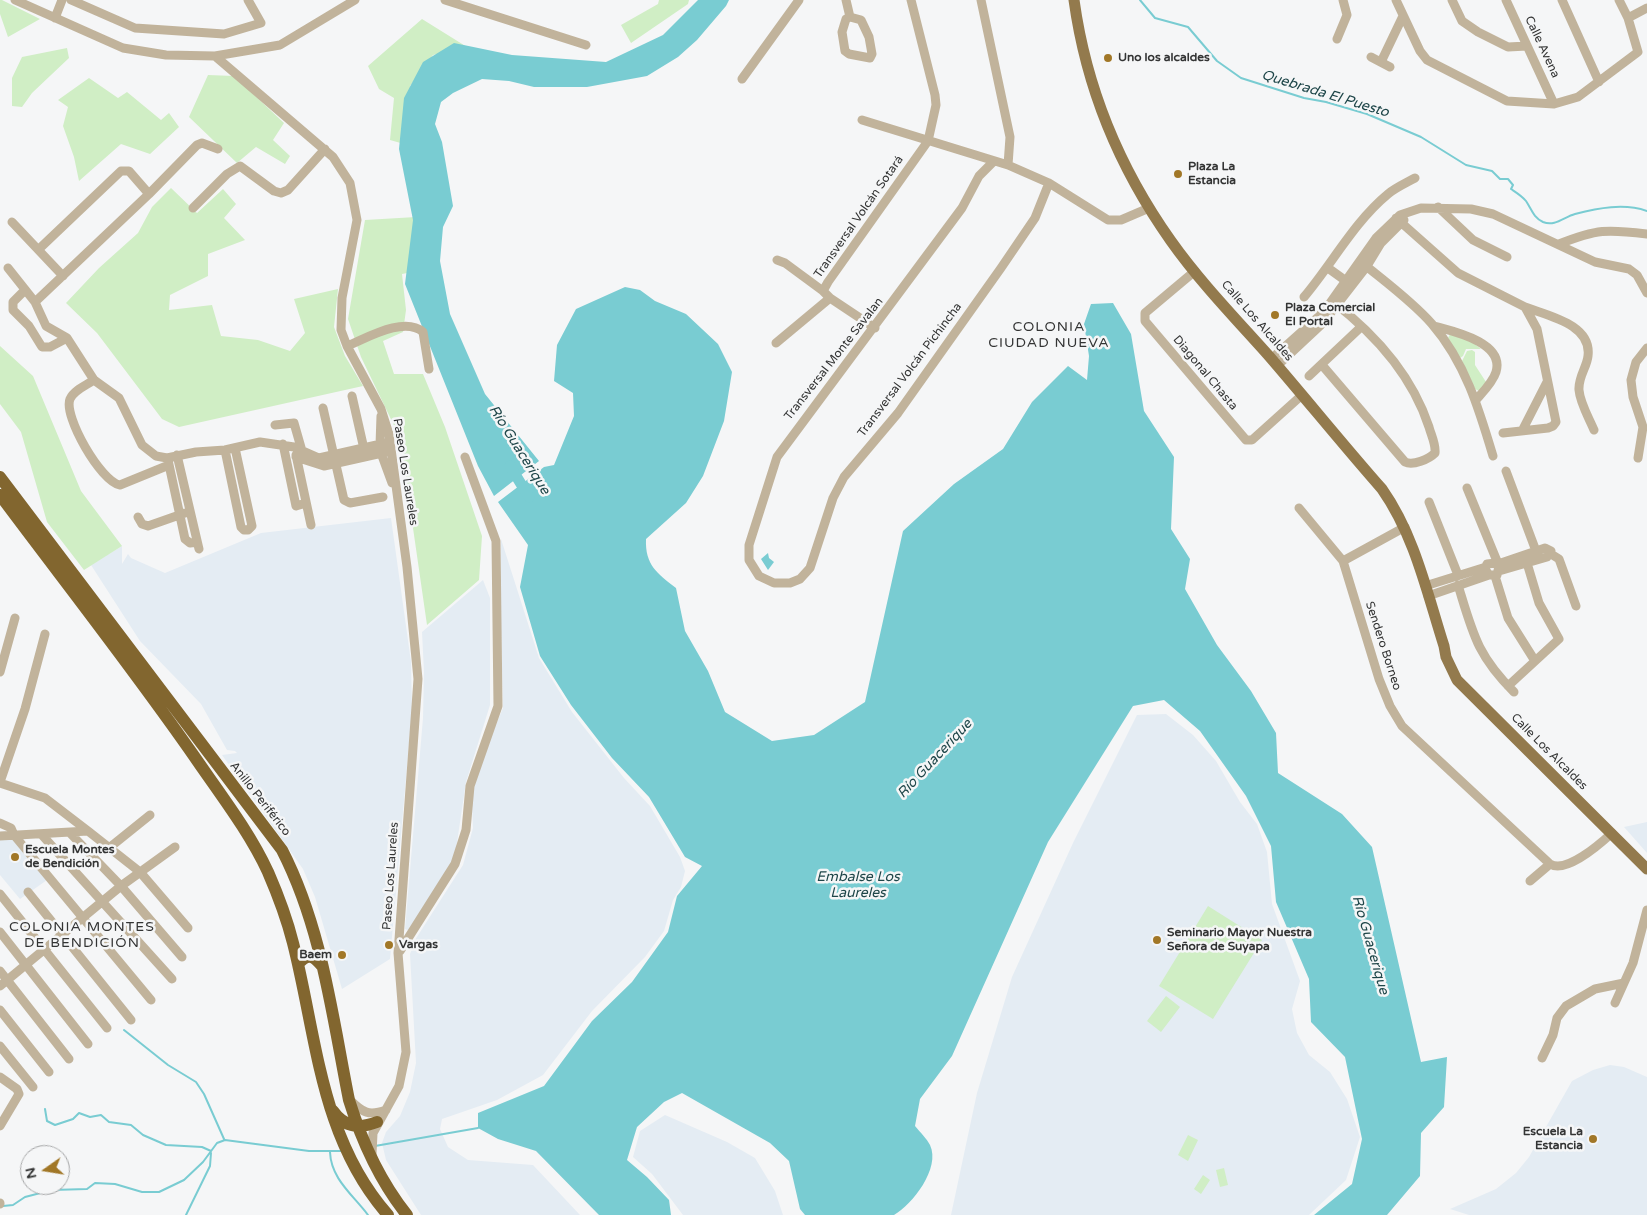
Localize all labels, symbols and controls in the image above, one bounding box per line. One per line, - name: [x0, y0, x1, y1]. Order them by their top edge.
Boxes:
- street label: Calle Avena: [1521, 14, 1563, 80]
- place label: Uno los alcaldes: [1118, 51, 1210, 65]
- marker: Uno los alcaldes: [1102, 52, 1114, 64]
- water label: Quebrada El Puesto: [1259, 67, 1391, 121]
- street label: Transversal Volcán Sotará: [811, 153, 907, 281]
- place label: Plaza La Estancia: [1188, 160, 1236, 188]
- marker: Plaza La Estancia: [1172, 168, 1184, 180]
- street label: Calle Los Alcaldes: [1218, 278, 1296, 364]
- street label: Transversal Monte Savalan: [782, 295, 886, 423]
- street label: Transversal Volcán Pichincha: [855, 300, 965, 440]
- place label: Plaza Comercial El Portal: [1285, 301, 1375, 329]
- marker: Plaza Comercial El Portal: [1269, 309, 1281, 321]
- district label: COLONIA CIUDAD NUEVA: [987, 319, 1111, 352]
- street label: Diagonal Chasta: [1170, 333, 1240, 413]
- water label: Río Guacerique: [485, 402, 553, 498]
- street label: Paseo Los Laureles: [389, 417, 421, 527]
- street label: Sendero Borneo: [1362, 600, 1404, 692]
- street label: Calle Los Alcaldes: [1508, 711, 1590, 793]
- water label: Río Guacerique: [894, 716, 976, 802]
- street label: Anillo Periférico: [227, 759, 293, 839]
- street label: Paseo Los Laureles: [380, 822, 402, 930]
- place label: Escuela Montes de Bendición: [25, 843, 115, 871]
- marker: Escuela Montes de Bendición: [9, 851, 21, 863]
- water label: Embalse Los Laureles: [816, 869, 900, 902]
- water label: Río Guacerique: [1348, 894, 1392, 996]
- district label: COLONIA MONTES DE BENDICIÓN: [7, 919, 157, 952]
- place label: Seminario Mayor Nuestra Señora de Suyapa: [1167, 926, 1312, 954]
- marker: Seminario Mayor Nuestra Señora de Suyapa: [1151, 934, 1163, 946]
- place label: Vargas: [399, 938, 438, 952]
- marker: Vargas: [383, 939, 395, 951]
- place label: Baem: [299, 948, 332, 962]
- marker: Baem: [336, 949, 348, 961]
- place label: Escuela La Estancia: [1523, 1125, 1583, 1153]
- marker: Escuela La Estancia: [1587, 1133, 1599, 1145]
- north arrow: [20, 1145, 70, 1195]
- text: N: [21, 1166, 40, 1181]

